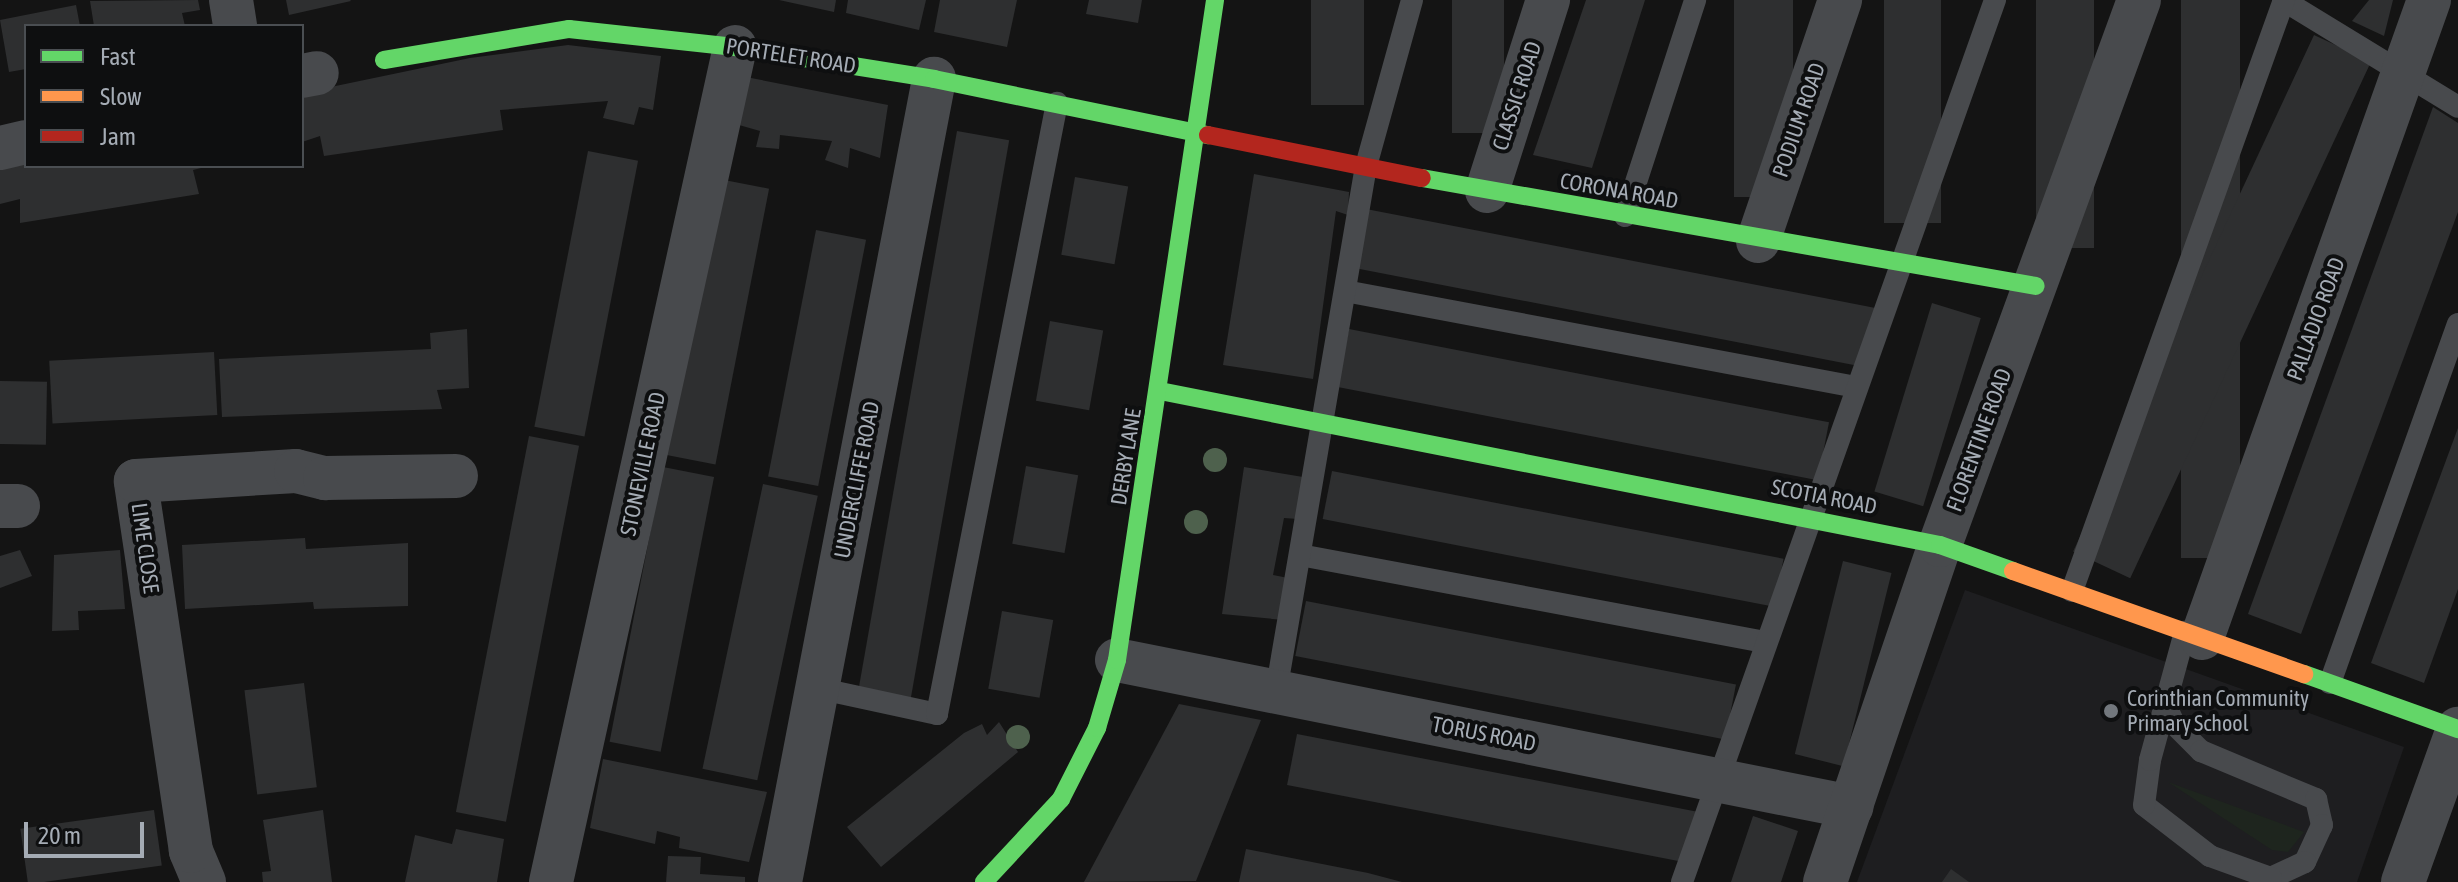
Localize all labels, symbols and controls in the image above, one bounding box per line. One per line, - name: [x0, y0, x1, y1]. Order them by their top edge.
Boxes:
- legend: [24, 24, 304, 168]
- street label: PORTELET ROAD: [724, 33, 858, 79]
- street label: CLASSIC ROAD: [1487, 38, 1547, 154]
- text: Fast: [100, 43, 136, 70]
- street label: PODIUM ROAD: [1767, 59, 1831, 181]
- text: Slow: [100, 83, 142, 110]
- text: Jam: [100, 123, 136, 150]
- street label: CORONA ROAD: [1558, 168, 1680, 214]
- street label: PALLADIO ROAD: [2282, 254, 2350, 384]
- street label: FLORENTINE ROAD: [1941, 365, 2017, 515]
- street label: STONEVILLE ROAD: [615, 390, 671, 538]
- street label: UNDERCLIFFE ROAD: [829, 399, 885, 561]
- street label: DERBY LANE: [1105, 407, 1147, 507]
- street label: SCOTIA ROAD: [1769, 474, 1879, 520]
- street label: LIME CLOSE: [126, 501, 164, 595]
- place label: Corinthian Community Primary School: [2127, 685, 2309, 736]
- marker: Corinthian Community Primary School: [2102, 702, 2120, 720]
- street label: TORUS ROAD: [1430, 711, 1538, 757]
- scale bar: [28, 806, 148, 856]
- text: 20 m: [38, 822, 81, 849]

